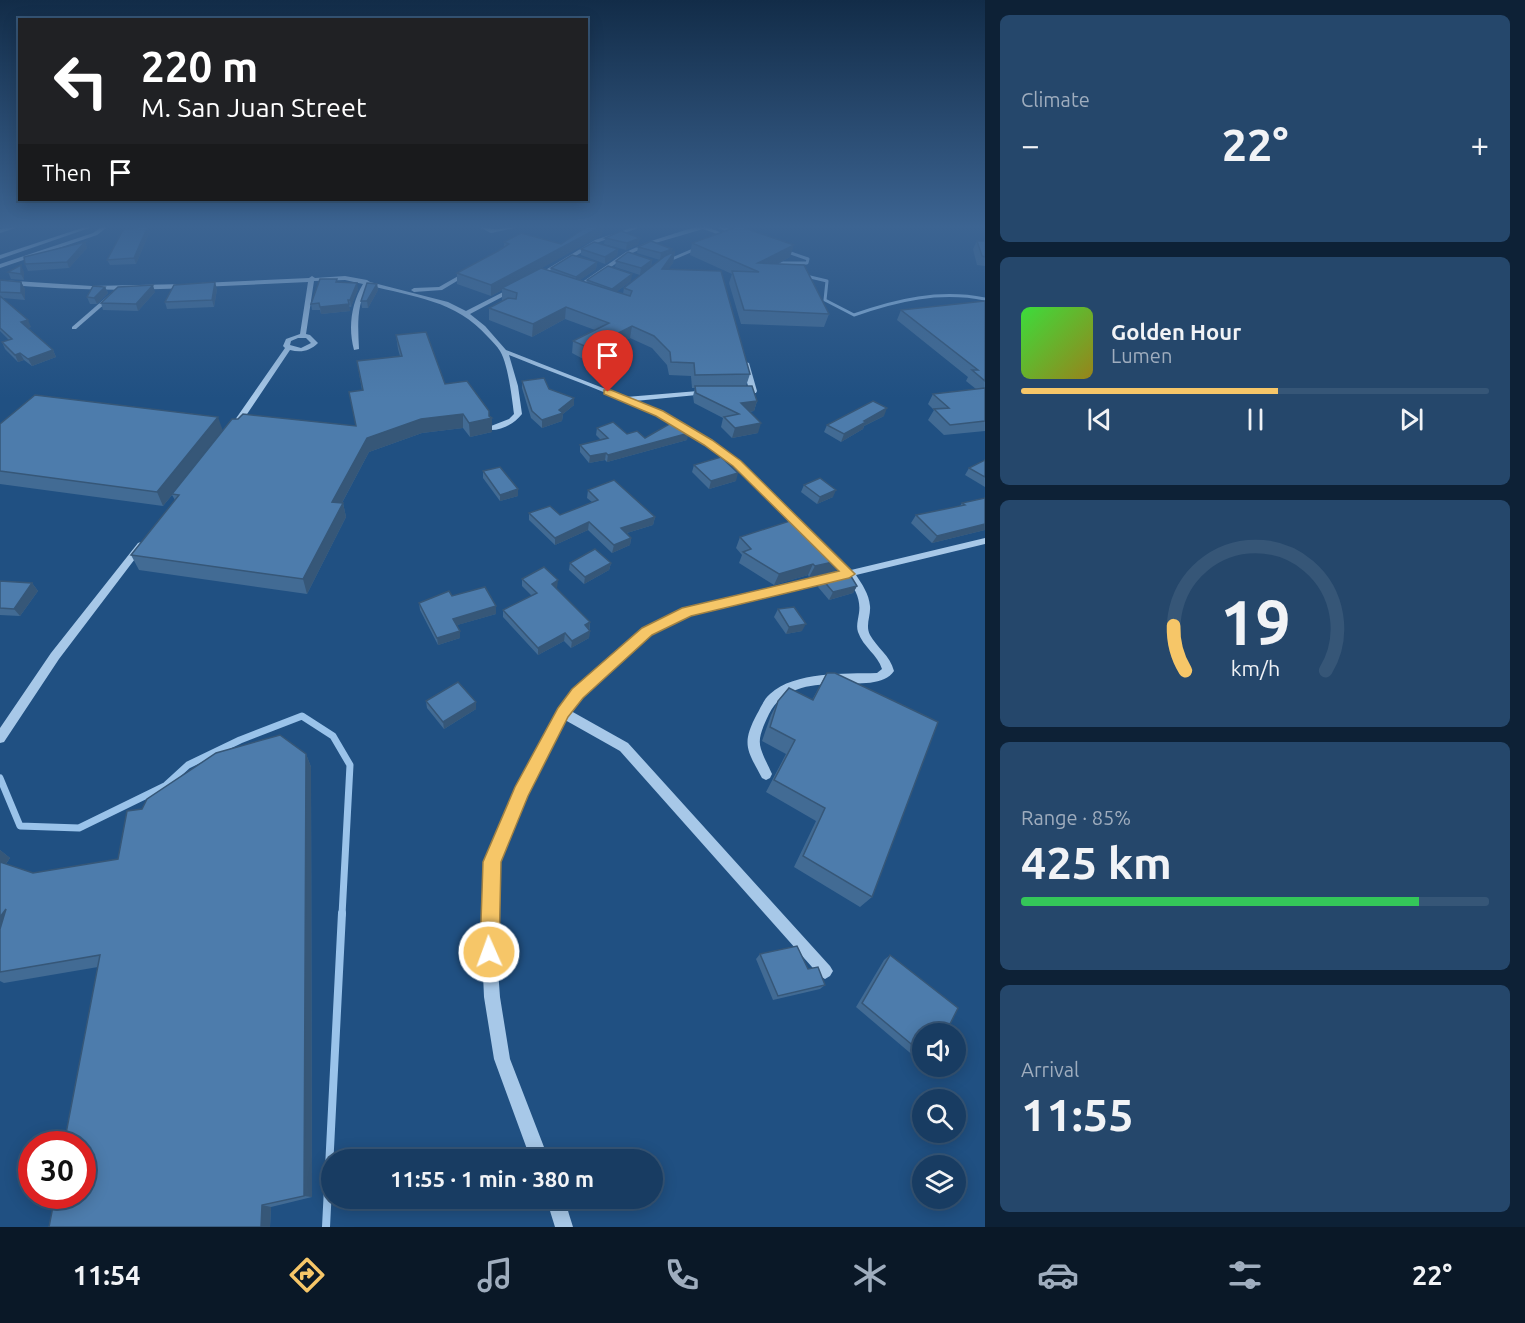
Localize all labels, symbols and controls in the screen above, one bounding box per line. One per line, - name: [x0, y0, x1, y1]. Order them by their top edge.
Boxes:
- icon: left: [42, 42, 120, 120]
- text: 220 m: [141, 43, 258, 90]
- text: Climate: [1021, 88, 1090, 111]
- text: M. San Juan Street: [141, 92, 367, 122]
- text: 22°: [1222, 119, 1288, 170]
- text: −: [1021, 126, 1040, 163]
- text: +: [1470, 126, 1489, 163]
- icon: arrive: [104, 156, 137, 189]
- text: Then: [42, 160, 92, 185]
- text: Golden Hour: [1111, 319, 1241, 344]
- pin: [582, 330, 633, 392]
- icon: arrive: [591, 339, 624, 372]
- text: Lumen: [1111, 344, 1172, 367]
- icon: previous: [1083, 403, 1116, 436]
- icon: pause: [1239, 403, 1272, 436]
- icon: next: [1395, 403, 1428, 436]
- text: 19: [1220, 587, 1290, 657]
- text: km/h: [1230, 656, 1280, 680]
- text: Range · 85%: [1021, 806, 1131, 829]
- text: 425 km: [1021, 837, 1172, 888]
- position arrow: [457, 920, 521, 984]
- map controls: [912, 1023, 966, 1209]
- button: sound: [912, 1023, 966, 1077]
- text: Arrival: [1021, 1058, 1079, 1081]
- button: search: [912, 1089, 966, 1143]
- text: 11:55: [1021, 1089, 1134, 1140]
- speed limit sign: 30: [18, 1131, 96, 1209]
- button: layers: [912, 1155, 966, 1209]
- text: 11:55 · 1 min · 380 m: [390, 1166, 594, 1191]
- icon: directions: [286, 1254, 328, 1296]
- icon: music: [474, 1254, 516, 1296]
- icon: phone: [661, 1254, 703, 1296]
- icon: climate: [849, 1254, 891, 1296]
- icon: car: [1037, 1254, 1079, 1296]
- icon: filters: [1224, 1254, 1266, 1296]
- text: 11:54: [73, 1260, 140, 1290]
- text: 22°: [1412, 1260, 1452, 1290]

